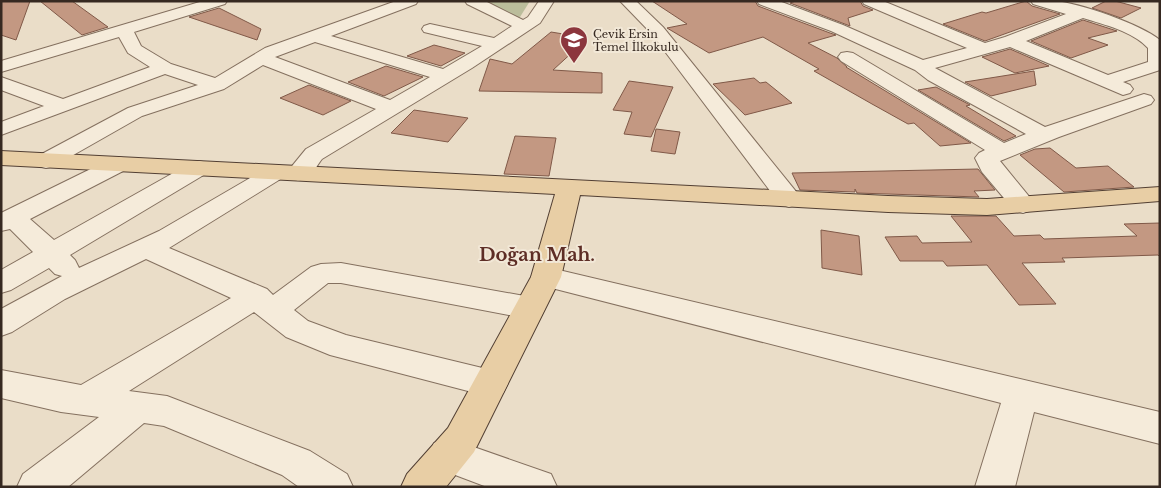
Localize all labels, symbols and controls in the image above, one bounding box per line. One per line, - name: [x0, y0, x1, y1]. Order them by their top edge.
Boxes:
- school or university icon: Çevik Ersin Temel İlkokulu: [559, 25, 589, 64]
- place label: Çevik Ersin Temel İlkokulu: [593, 27, 679, 54]
- district label: Doğan Mah.: [479, 244, 595, 266]

